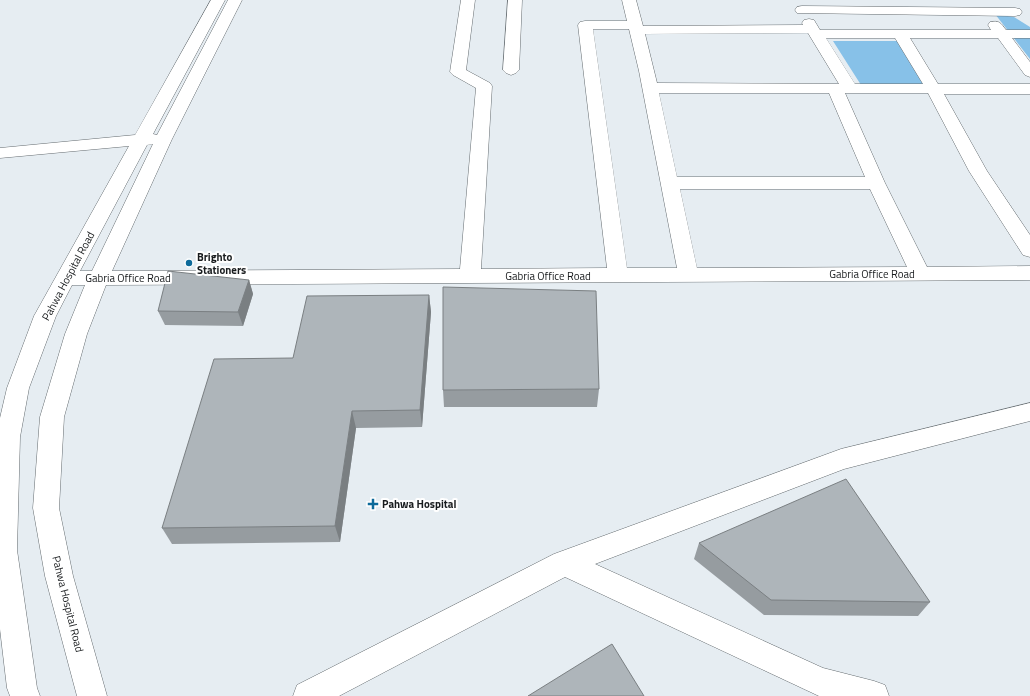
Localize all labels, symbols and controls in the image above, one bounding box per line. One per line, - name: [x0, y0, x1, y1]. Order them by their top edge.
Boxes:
- street label: Pahwa Hospital Road: [38, 229, 98, 323]
- place label: Brighto Stationers: [197, 249, 246, 278]
- marker: Brighto Stationers: [184, 258, 194, 268]
- street label: Gabria Office Road: [829, 266, 915, 282]
- street label: Gabria Office Road: [505, 268, 591, 284]
- street label: Gabria Office Road: [85, 270, 171, 286]
- place label: Pahwa Hospital: [382, 496, 456, 512]
- marker: Pahwa Hospital: [367, 498, 379, 510]
- street label: Pahwa Hospital Road: [48, 554, 88, 654]

